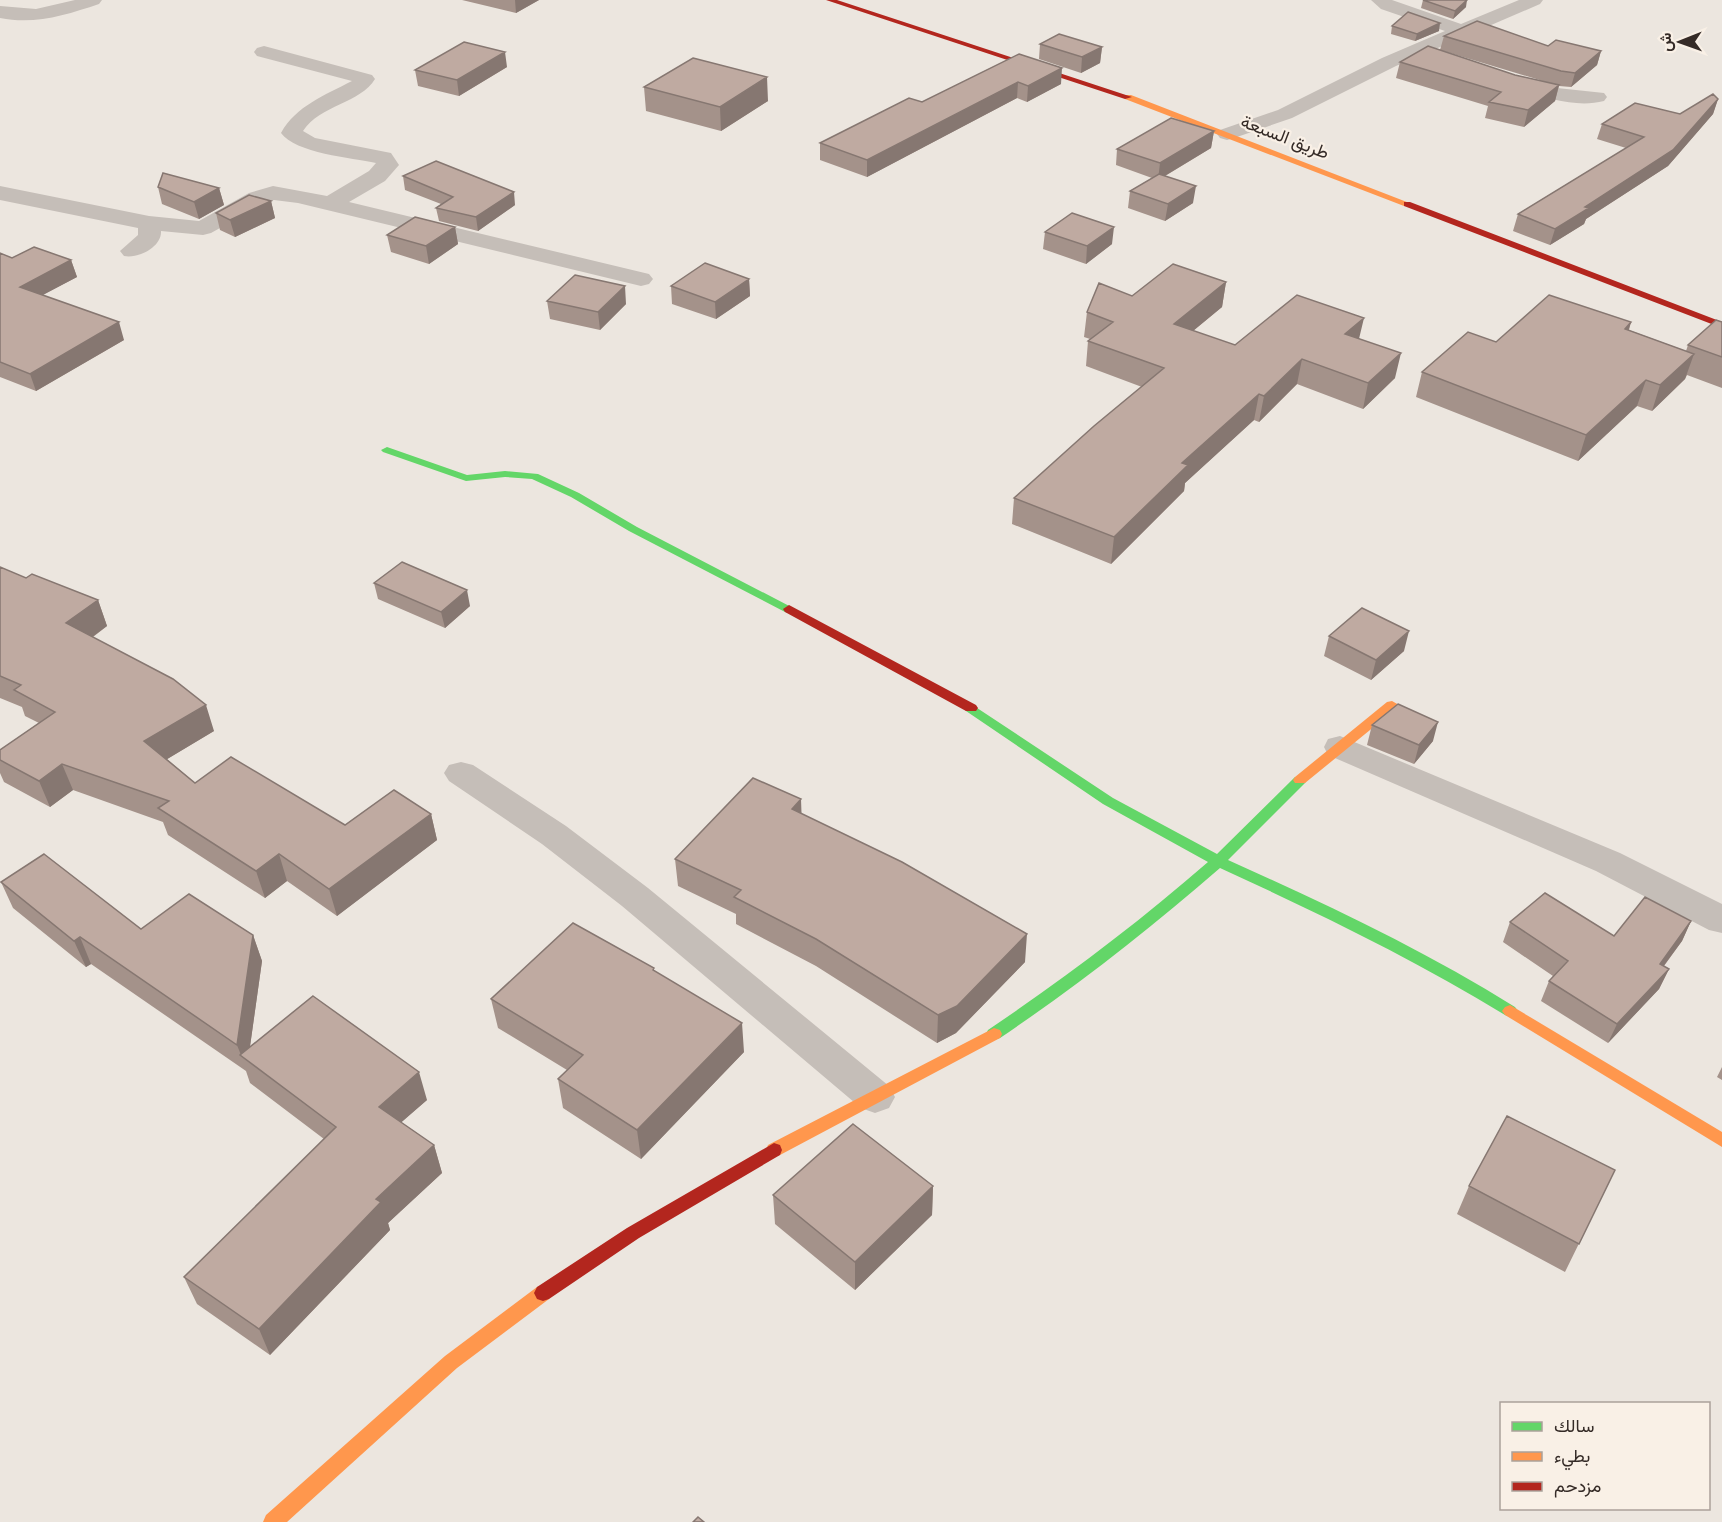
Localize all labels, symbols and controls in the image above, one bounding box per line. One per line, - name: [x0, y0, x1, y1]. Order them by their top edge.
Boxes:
- north arrow: [1650, 12, 1710, 72]
- text: ش: [1656, 32, 1675, 52]
- street label: طريق السبعة: [1238, 110, 1332, 164]
- legend: [1500, 1402, 1710, 1510]
- text: سالك: [1554, 1415, 1594, 1437]
- text: بطيء: [1554, 1445, 1590, 1471]
- text: مزدحم: [1554, 1475, 1601, 1498]

